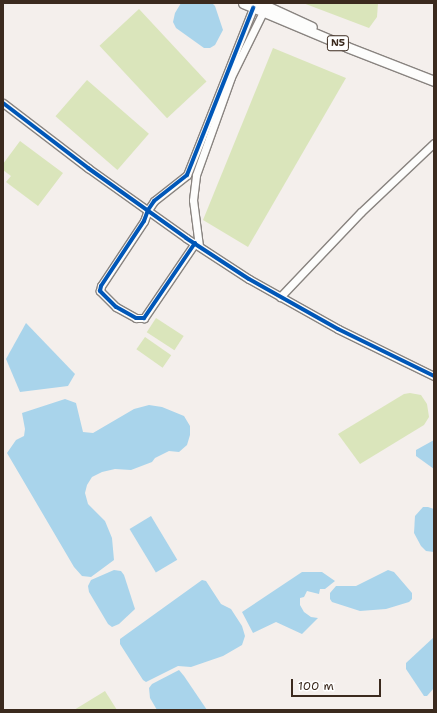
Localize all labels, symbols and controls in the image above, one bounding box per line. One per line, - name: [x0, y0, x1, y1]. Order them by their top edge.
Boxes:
- road number: N5: [326, 35, 350, 51]
- scale bar: [293, 671, 383, 697]
- text: 100 m: [298, 678, 334, 694]

